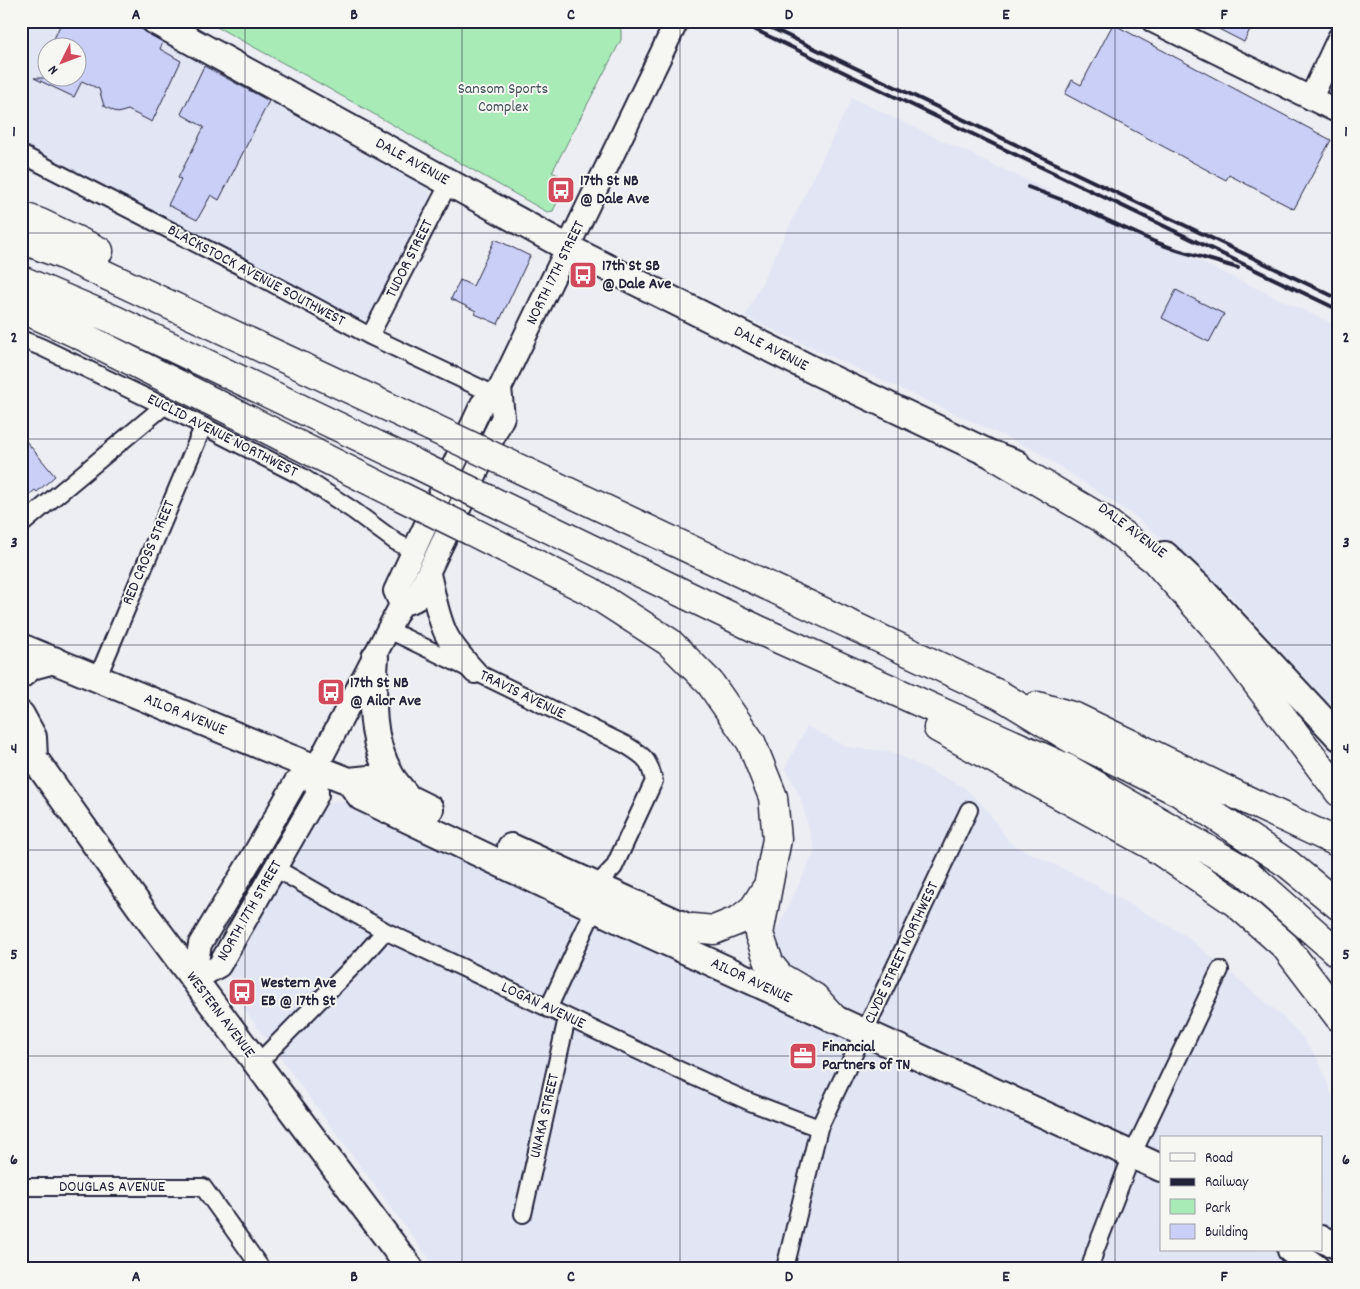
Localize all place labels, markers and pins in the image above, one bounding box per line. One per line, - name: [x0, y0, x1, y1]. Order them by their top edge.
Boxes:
- place label: 17th St NB @ Dale Ave: [580, 170, 649, 211]
- bus stop icon: 17th St NB @ Dale Ave: [546, 175, 576, 205]
- place label: 17th St SB @ Dale Ave: [602, 255, 671, 296]
- bus stop icon: 17th St SB @ Dale Ave: [568, 260, 598, 290]
- place label: 17th St NB @ Ailor Ave: [350, 672, 421, 713]
- bus stop icon: 17th St NB @ Ailor Ave: [316, 677, 346, 707]
- place label: Western Ave EB @ 17th St: [261, 972, 336, 1013]
- bus stop icon: Western Ave EB @ 17th St: [227, 977, 257, 1007]
- place label: Financial Partners of TN: [822, 1036, 910, 1077]
- office icon: Financial Partners of TN: [788, 1041, 818, 1071]

